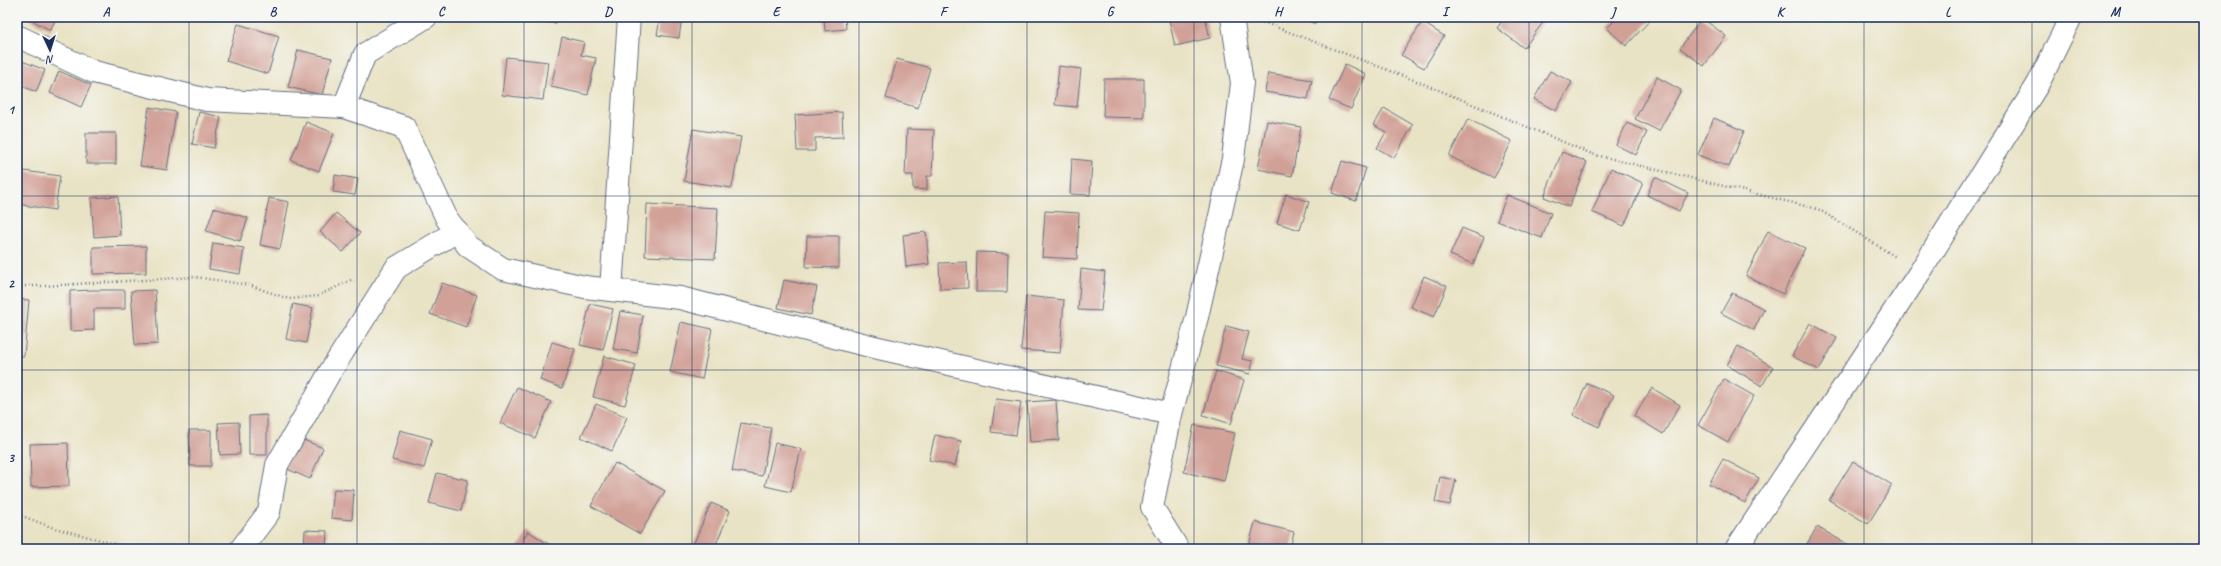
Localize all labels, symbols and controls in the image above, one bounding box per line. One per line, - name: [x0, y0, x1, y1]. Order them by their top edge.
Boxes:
- text: A: [103, 4, 111, 20]
- text: B: [270, 4, 278, 20]
- text: C: [438, 4, 446, 20]
- text: D: [604, 4, 613, 20]
- text: E: [773, 4, 782, 20]
- text: F: [940, 4, 949, 20]
- text: G: [1107, 4, 1115, 20]
- text: H: [1274, 4, 1284, 20]
- text: I: [1442, 4, 1451, 20]
- text: J: [1610, 4, 1617, 20]
- text: K: [1777, 4, 1787, 20]
- text: L: [1945, 4, 1952, 20]
- text: M: [2110, 4, 2121, 20]
- north arrow: [30, 30, 70, 70]
- text: N: [45, 53, 55, 67]
- text: 1: [8, 102, 16, 118]
- text: 2: [8, 276, 15, 292]
- text: 3: [8, 450, 15, 466]

